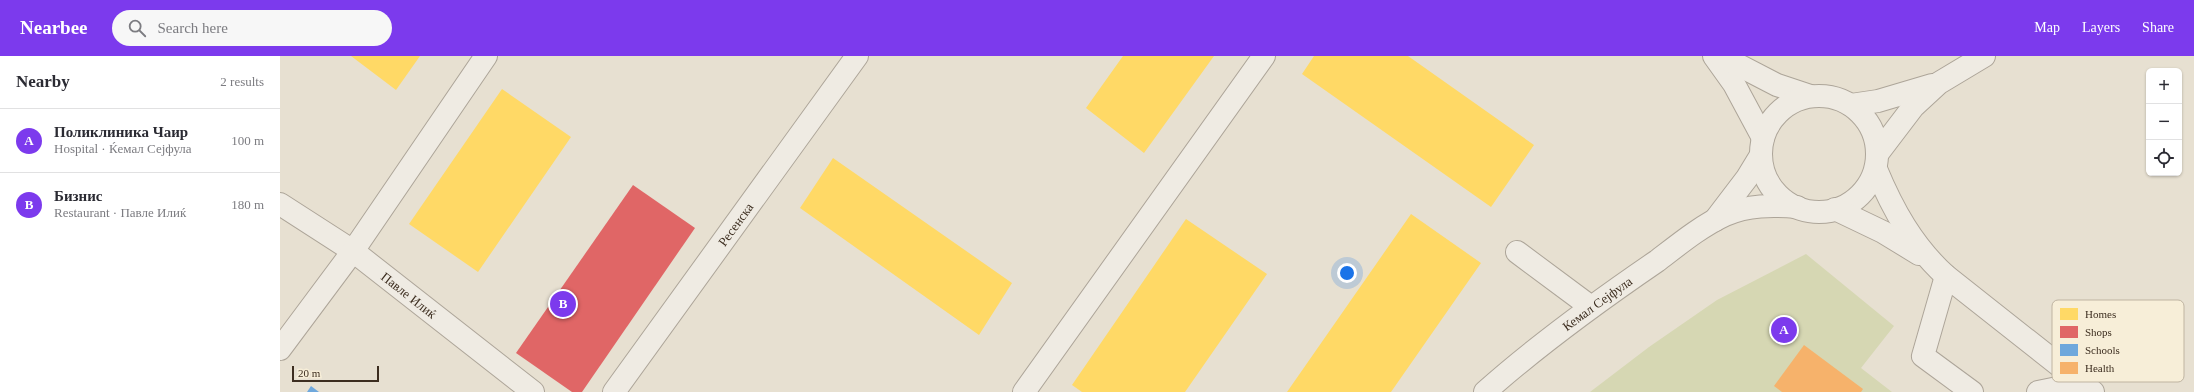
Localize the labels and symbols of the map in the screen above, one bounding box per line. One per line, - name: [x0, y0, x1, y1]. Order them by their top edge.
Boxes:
- street label: Ресенска: [715, 200, 756, 249]
- your location: [1337, 263, 1357, 283]
- street label: Павле Илиќ: [378, 269, 440, 322]
- street label: Кемал Сејфула: [1560, 273, 1635, 334]
- pin: B: [550, 289, 576, 319]
- legend: [2052, 300, 2184, 382]
- text: Homes: [2085, 308, 2116, 320]
- pin: A: [1771, 315, 1797, 345]
- text: Shops: [2085, 326, 2112, 338]
- text: Schools: [2085, 344, 2120, 356]
- text: Health: [2085, 362, 2115, 374]
- scale bar: [292, 364, 379, 383]

